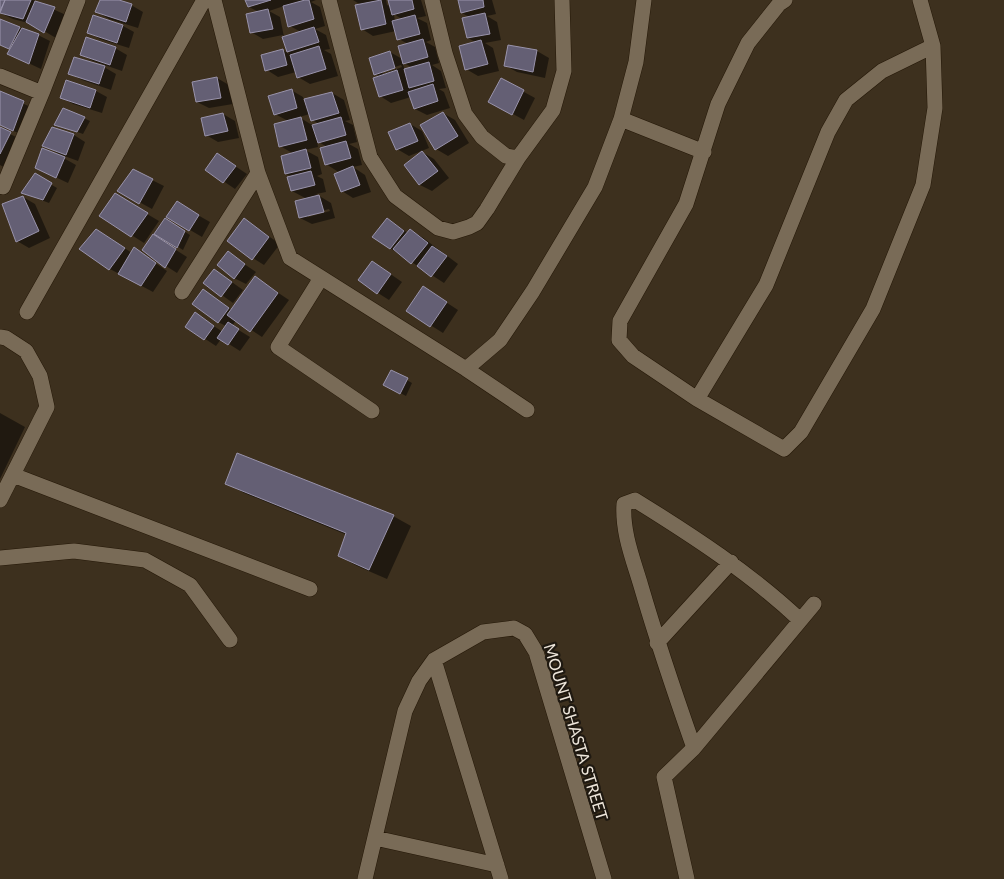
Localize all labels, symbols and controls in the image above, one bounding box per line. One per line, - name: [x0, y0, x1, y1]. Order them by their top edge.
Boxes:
- street label: MOUNT SHASTA STREET: [541, 641, 613, 823]

